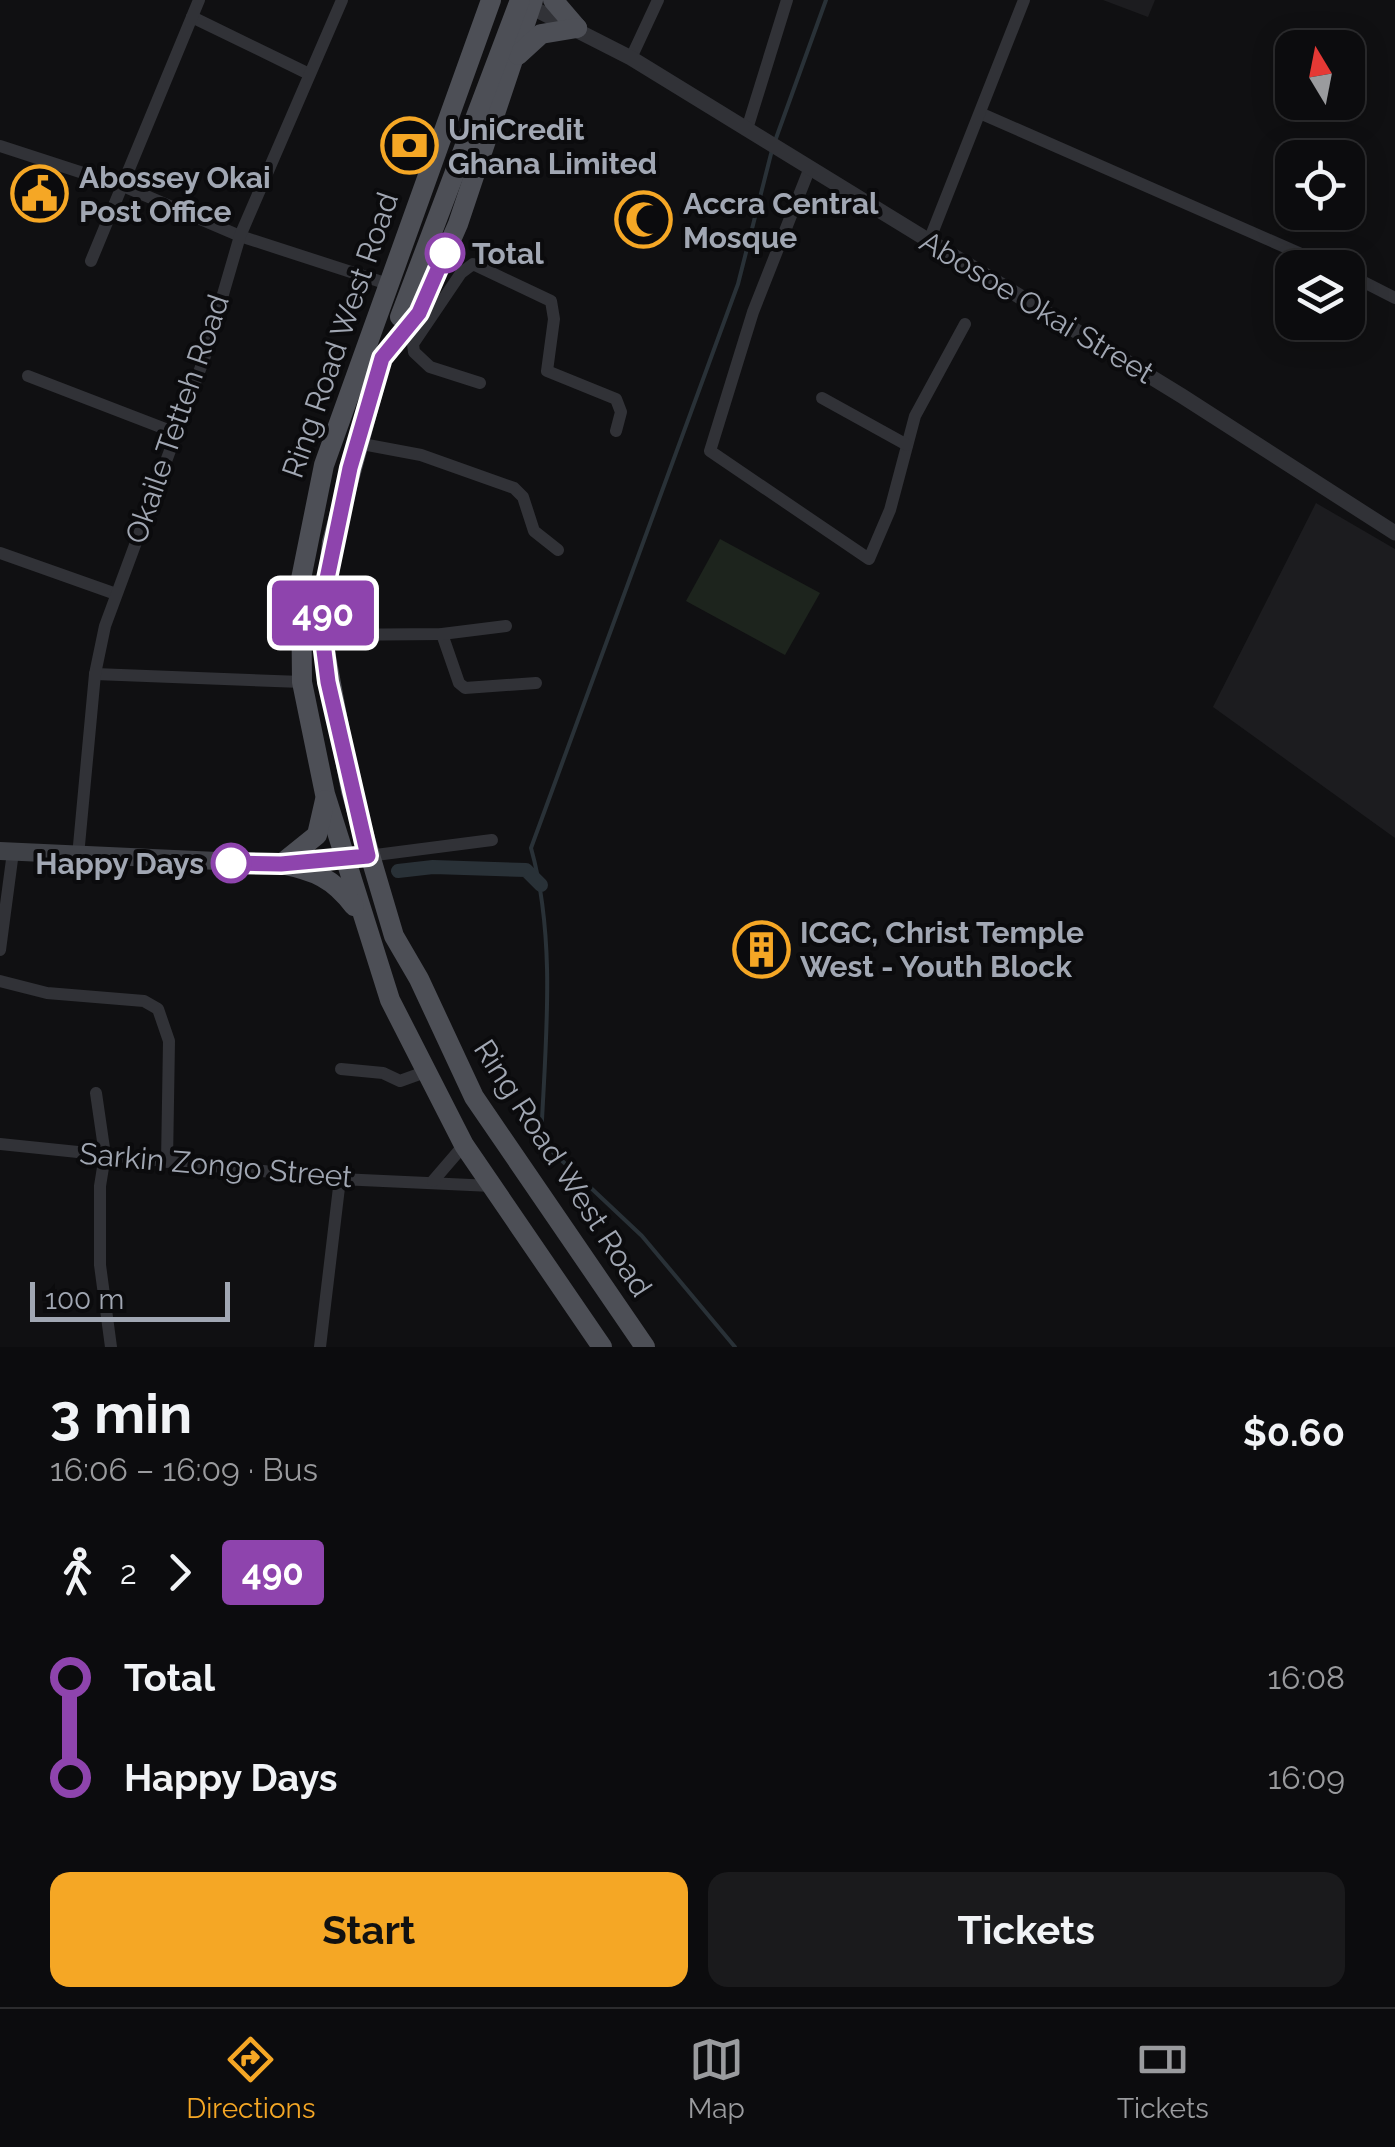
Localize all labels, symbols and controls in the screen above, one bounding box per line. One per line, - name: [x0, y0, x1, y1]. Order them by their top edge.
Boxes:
- north arrow: [1275, 30, 1365, 120]
- map controls: [1275, 30, 1365, 340]
- place label: UniCredit Ghana Limited: [448, 112, 657, 181]
- bank icon: UniCredit Ghana Limited: [379, 116, 439, 176]
- button: locate: [1275, 140, 1365, 230]
- place label: Abossey Okai Post Office: [79, 160, 271, 229]
- public building icon: Abossey Okai Post Office: [10, 164, 70, 224]
- place label: Accra Central Mosque: [683, 186, 879, 255]
- street label: Ring Road West Road: [275, 188, 405, 482]
- mosque icon: Accra Central Mosque: [614, 190, 674, 250]
- street label: Abosoe Okai Street: [914, 223, 1160, 391]
- marker: Total: [426, 234, 464, 272]
- place label: Total: [472, 236, 544, 271]
- button: layers: [1275, 250, 1365, 340]
- street label: Okaile Tetteh Road: [118, 290, 236, 548]
- line badge: 490: [266, 580, 380, 646]
- text: 490: [292, 593, 354, 634]
- marker: Happy Days: [212, 844, 250, 882]
- place label: Happy Days: [35, 846, 204, 881]
- place label: ICGC, Christ Temple West - Youth Block: [800, 915, 1084, 984]
- building icon: ICGC, Christ Temple West - Youth Block: [731, 919, 791, 979]
- street label: Ring Road West Road: [467, 1033, 659, 1303]
- street label: Sarkin Zongo Street: [78, 1136, 354, 1194]
- scale bar: [30, 1277, 230, 1322]
- text: 100 m: [45, 1283, 124, 1316]
- text: 3 min: [50, 1381, 192, 1446]
- text: $0.60: [1243, 1410, 1345, 1455]
- text: 16:06 – 16:09 · Bus: [50, 1451, 318, 1488]
- icon: walk: [50, 1545, 105, 1600]
- icon: forward: [152, 1545, 207, 1600]
- text: 490: [242, 1552, 304, 1593]
- text: 2: [120, 1554, 137, 1591]
- text: Total: [124, 1655, 215, 1700]
- text: 16:08: [1267, 1659, 1345, 1696]
- text: Happy Days: [124, 1755, 338, 1800]
- text: 16:09: [1268, 1759, 1345, 1796]
- button: Start: [50, 1872, 688, 1987]
- button: Tickets: [708, 1872, 1345, 1987]
- tab: Directions: [186, 2032, 315, 2125]
- tab: Map: [688, 2032, 745, 2125]
- tab: Tickets: [1117, 2032, 1209, 2125]

